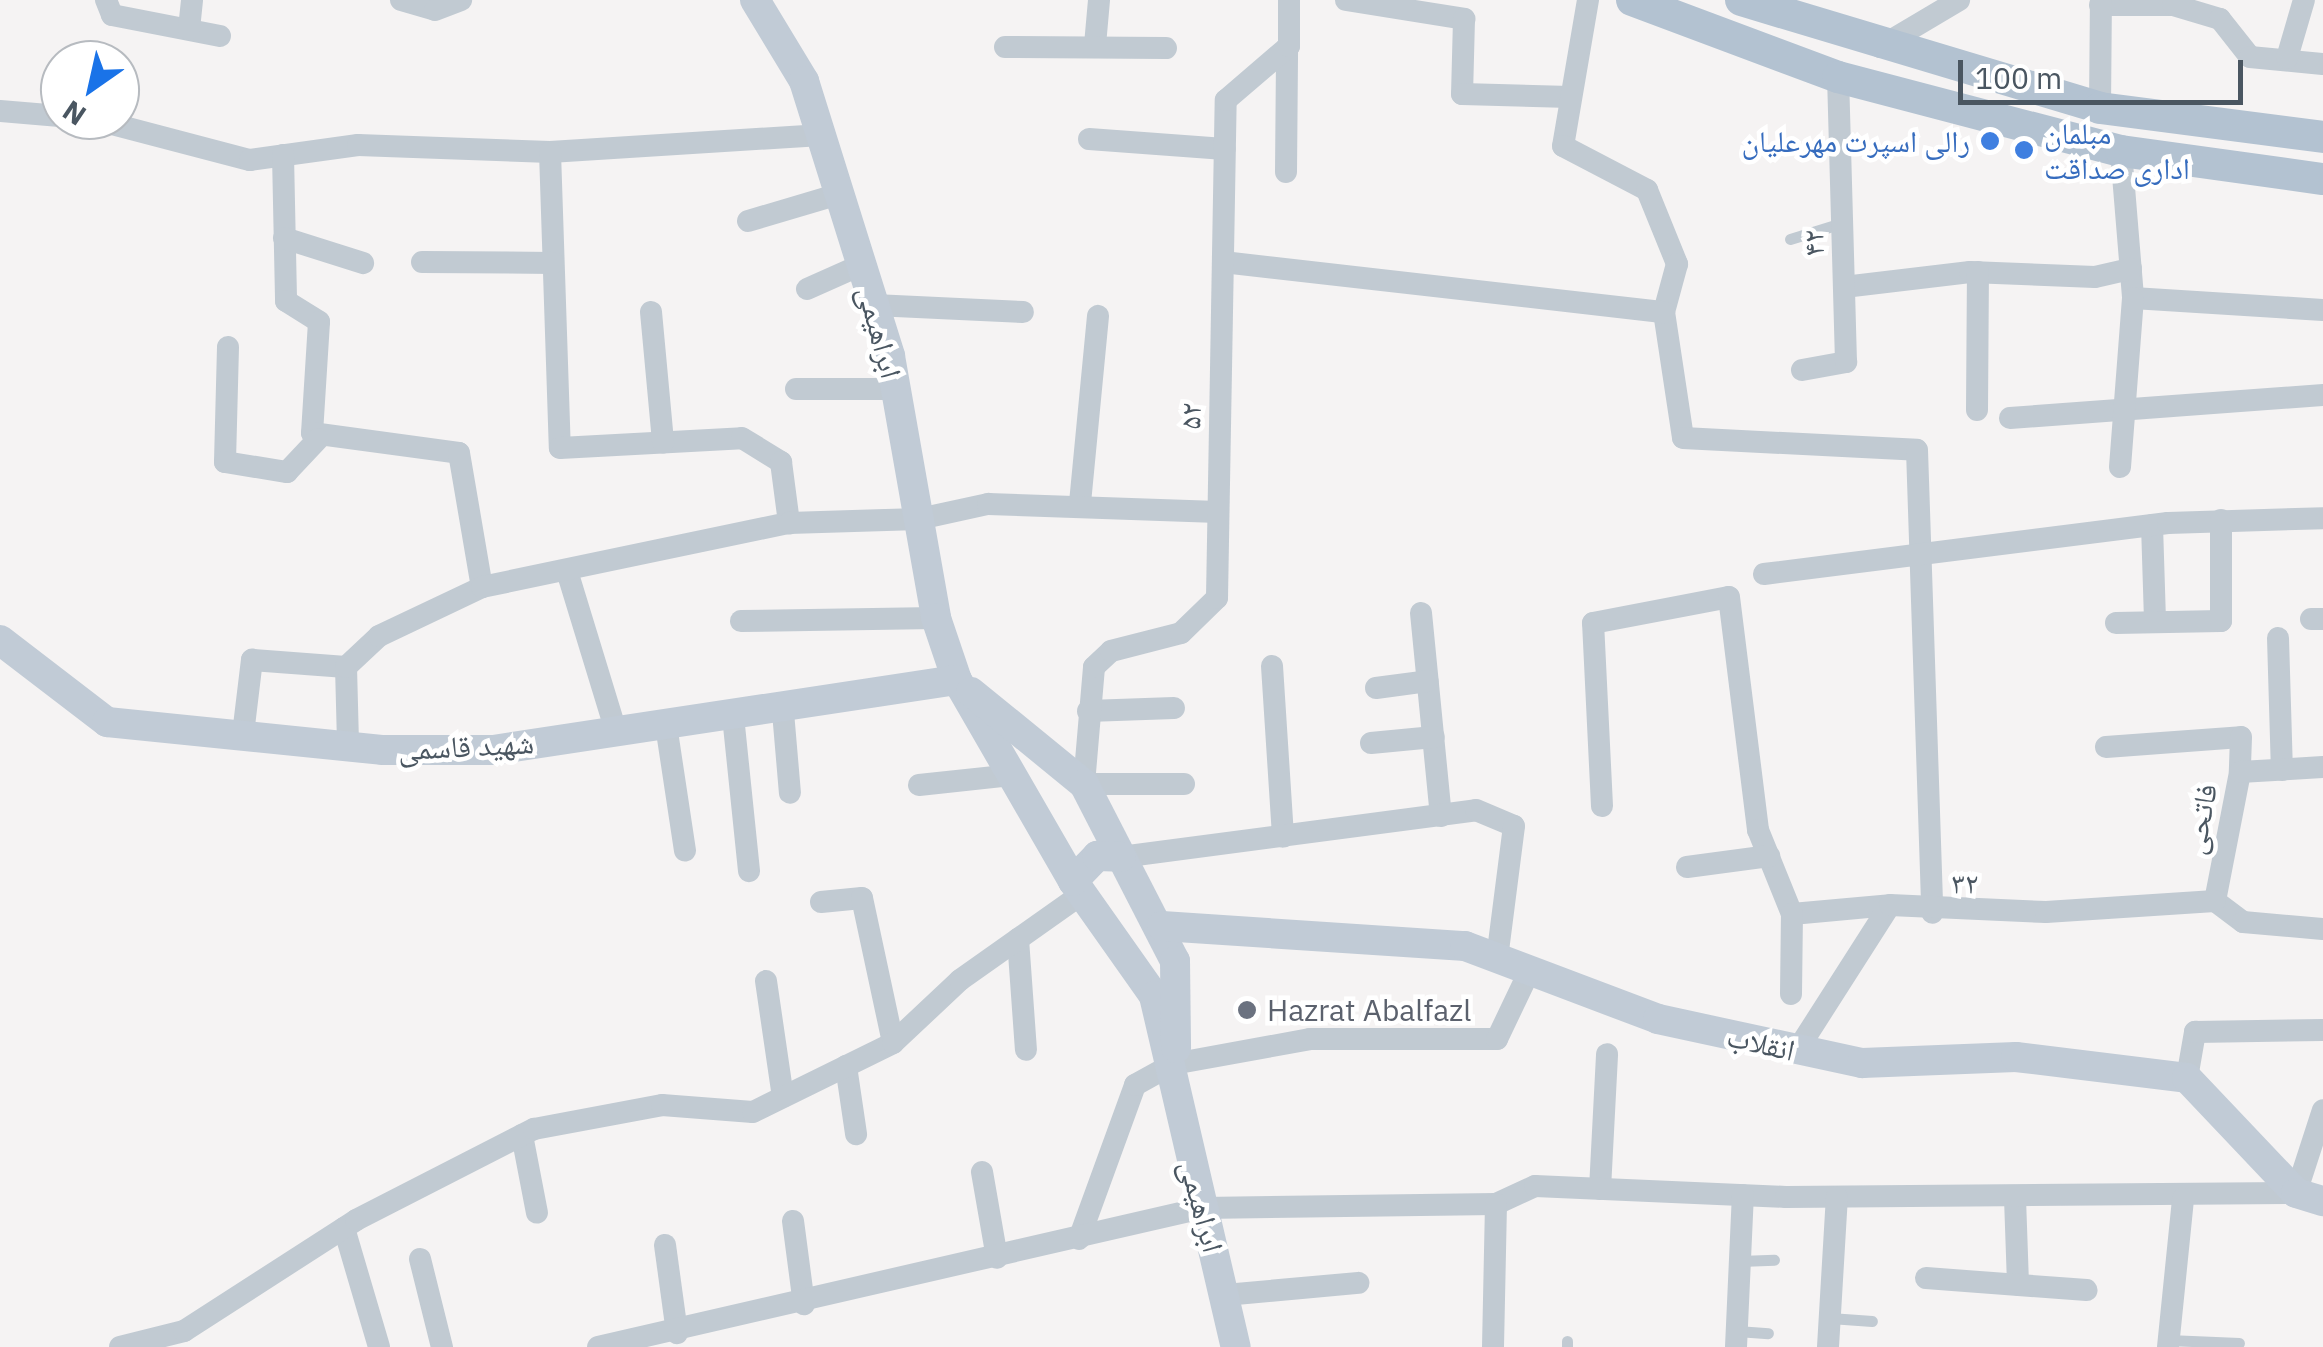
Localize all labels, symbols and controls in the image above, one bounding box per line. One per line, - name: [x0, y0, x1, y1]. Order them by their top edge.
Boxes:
- north arrow: [40, 40, 140, 140]
- scale bar: [1963, 40, 2248, 102]
- text: 100 m: [1975, 58, 2062, 97]
- text: N: [55, 93, 93, 135]
- place label: مبلمان اداری صداقت: [2044, 115, 2190, 186]
- place label: رالی اسپرت مهرعلیان: [1741, 123, 1970, 159]
- marker: رالی اسپرت مهرعلیان: [1979, 130, 2001, 152]
- marker: مبلمان اداری صداقت: [2013, 139, 2035, 161]
- street label: ۴۲: [1795, 229, 1831, 257]
- street label: ابراهیمی: [850, 282, 910, 382]
- street label: ۵۲: [1172, 402, 1208, 430]
- street label: شهید قاسمی: [397, 724, 535, 768]
- street label: فاتحی: [2176, 781, 2224, 857]
- street label: ۳۲: [1952, 865, 1978, 901]
- place label: Hazrat Abalfazl: [1267, 992, 1471, 1028]
- marker: Hazrat Abalfazl: [1236, 999, 1258, 1021]
- street label: انقلاب: [1724, 1018, 1798, 1068]
- street label: ابراهیمی: [1172, 1156, 1232, 1256]

